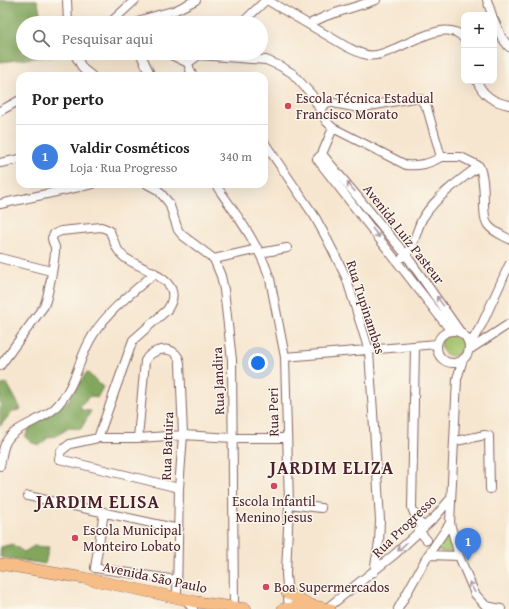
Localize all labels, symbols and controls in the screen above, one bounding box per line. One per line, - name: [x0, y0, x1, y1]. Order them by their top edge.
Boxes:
- map controls: [461, 12, 497, 84]
- button: +: [461, 12, 497, 48]
- search box: [16, 16, 268, 60]
- icon: search: [30, 27, 52, 49]
- text: Pesquisar aqui: [62, 28, 153, 49]
- button: −: [461, 48, 497, 84]
- text: Por perto: [32, 86, 104, 111]
- place label: Escola Técnica Estadual Francisco Morato: [296, 88, 434, 124]
- marker: Escola Técnica Estadual Francisco Morato: [283, 101, 293, 111]
- text: Valdir Cosméticos: [70, 137, 190, 158]
- text: 1: [42, 147, 48, 166]
- text: 340 m: [220, 147, 252, 166]
- text: Loja · Rua Progresso: [70, 158, 177, 177]
- street label: Avenida Luiz Pasteur: [359, 180, 450, 288]
- one-way arrow: [347, 182, 356, 193]
- one-way arrow: [372, 228, 380, 239]
- street label: Rua Tupinambas: [341, 258, 391, 356]
- one-way arrow: [435, 296, 444, 307]
- street label: Rua Jandira: [207, 346, 229, 415]
- your location: [248, 353, 268, 373]
- street label: Rua Peri: [263, 387, 283, 437]
- street label: Rua Batuira: [156, 411, 178, 481]
- district label: JARDIM ELIZA: [267, 454, 394, 481]
- marker: Escola Infantil Menino jesus: [269, 481, 279, 491]
- district label: JARDIM ELISA: [33, 488, 160, 515]
- street label: Rua Progresso: [367, 490, 441, 562]
- place label: Escola Infantil Menino jesus: [232, 491, 316, 527]
- place label: Escola Municipal Monteiro Lobato: [83, 520, 182, 556]
- pin: 1: [455, 528, 481, 561]
- marker: Escola Municipal Monteiro Lobato: [70, 533, 80, 543]
- one-way arrow: [397, 542, 407, 552]
- street label: Avenida São Paulo: [101, 556, 209, 598]
- place label: Boa Supermercados: [274, 577, 390, 597]
- one-way arrow: [467, 581, 475, 593]
- marker: Boa Supermercados: [261, 582, 271, 592]

